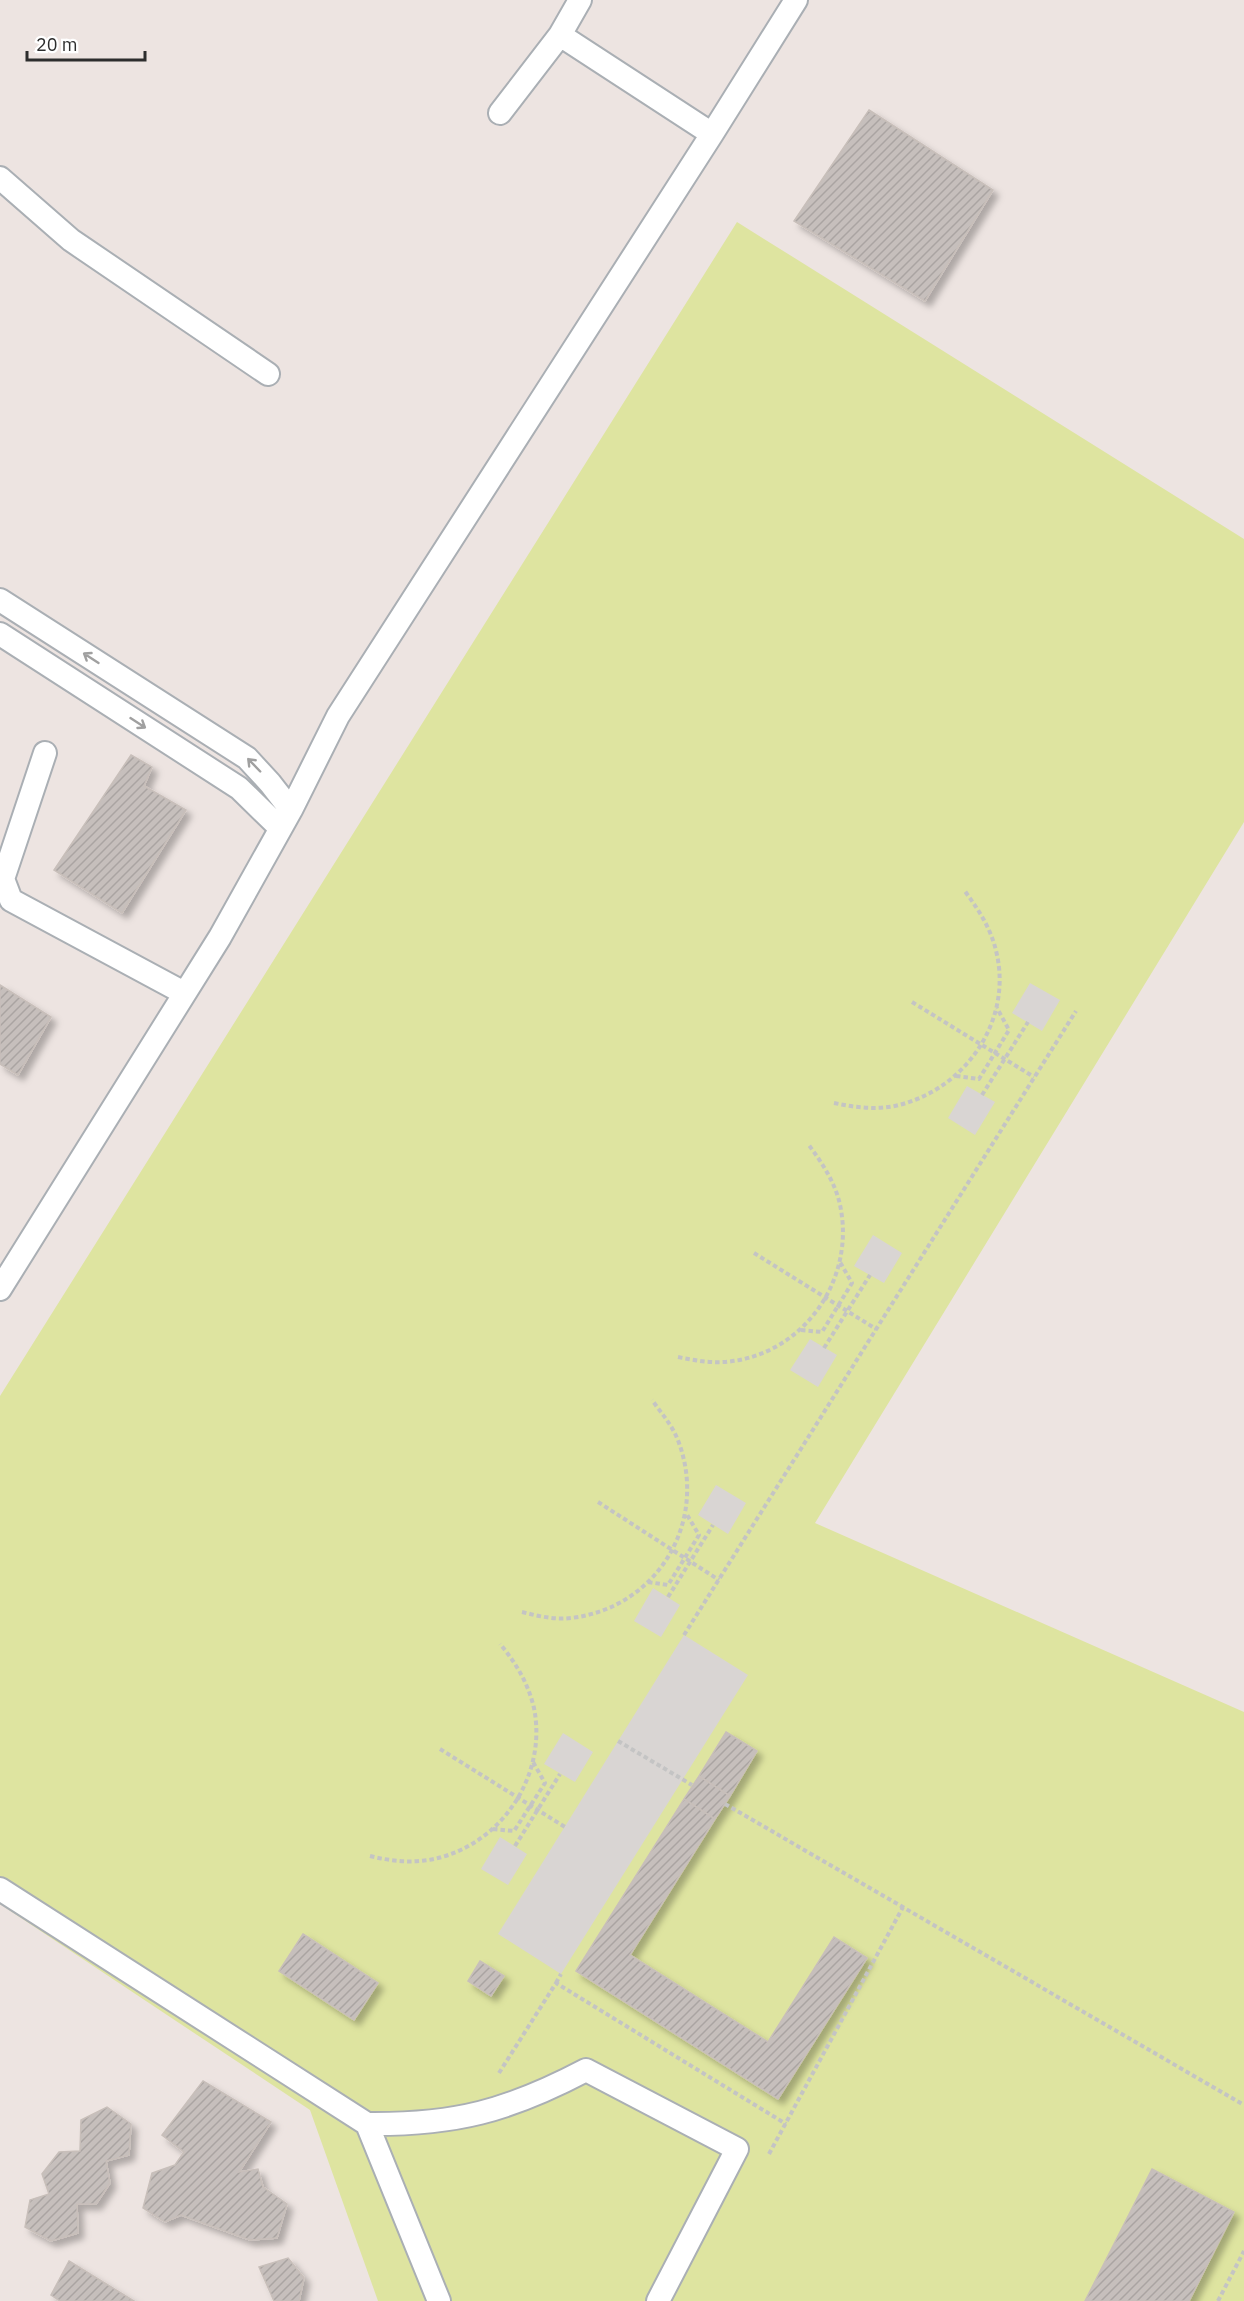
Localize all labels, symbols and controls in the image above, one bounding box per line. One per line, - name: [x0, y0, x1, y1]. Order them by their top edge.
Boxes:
- scale bar: [27, 24, 146, 62]
- text: 20 m: [36, 33, 78, 56]
- one-way arrow: [83, 652, 100, 664]
- one-way arrow: [129, 716, 146, 729]
- one-way arrow: [246, 758, 261, 773]

